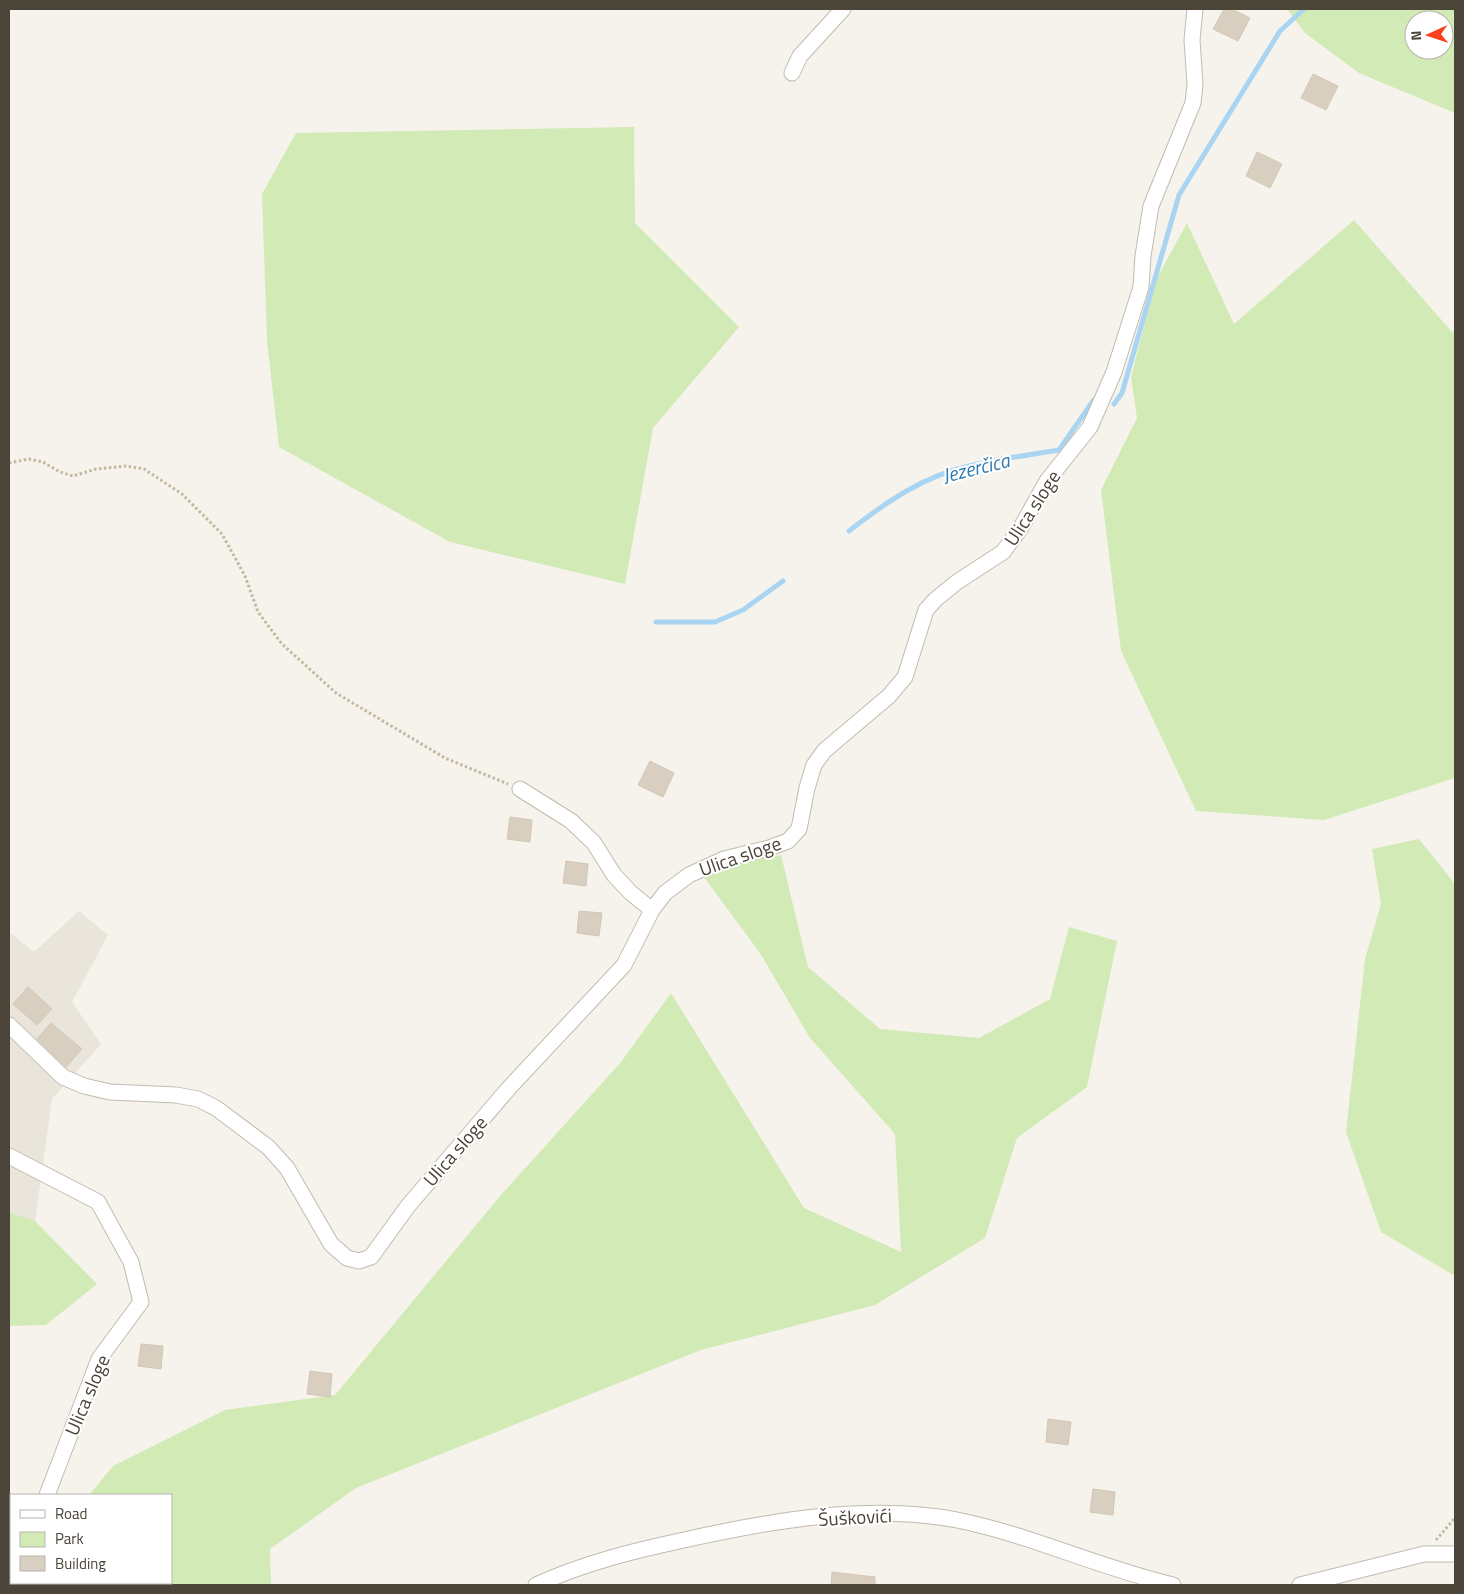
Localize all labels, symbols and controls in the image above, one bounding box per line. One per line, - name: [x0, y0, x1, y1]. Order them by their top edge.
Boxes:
- north arrow: [1404, 10, 1454, 60]
- text: N: [1405, 30, 1426, 41]
- water label: Jezerčica: [939, 444, 1014, 491]
- street label: Ulica sloge: [996, 464, 1067, 551]
- street label: Ulica sloge: [695, 828, 785, 883]
- street label: Ulica sloge: [416, 1109, 494, 1192]
- street label: Ulica sloge: [57, 1350, 117, 1440]
- legend: [10, 1494, 172, 1584]
- street label: Šuškovići: [817, 1500, 893, 1533]
- text: Road: [55, 1502, 87, 1525]
- text: Park: [55, 1527, 84, 1550]
- text: Building: [55, 1552, 106, 1575]

